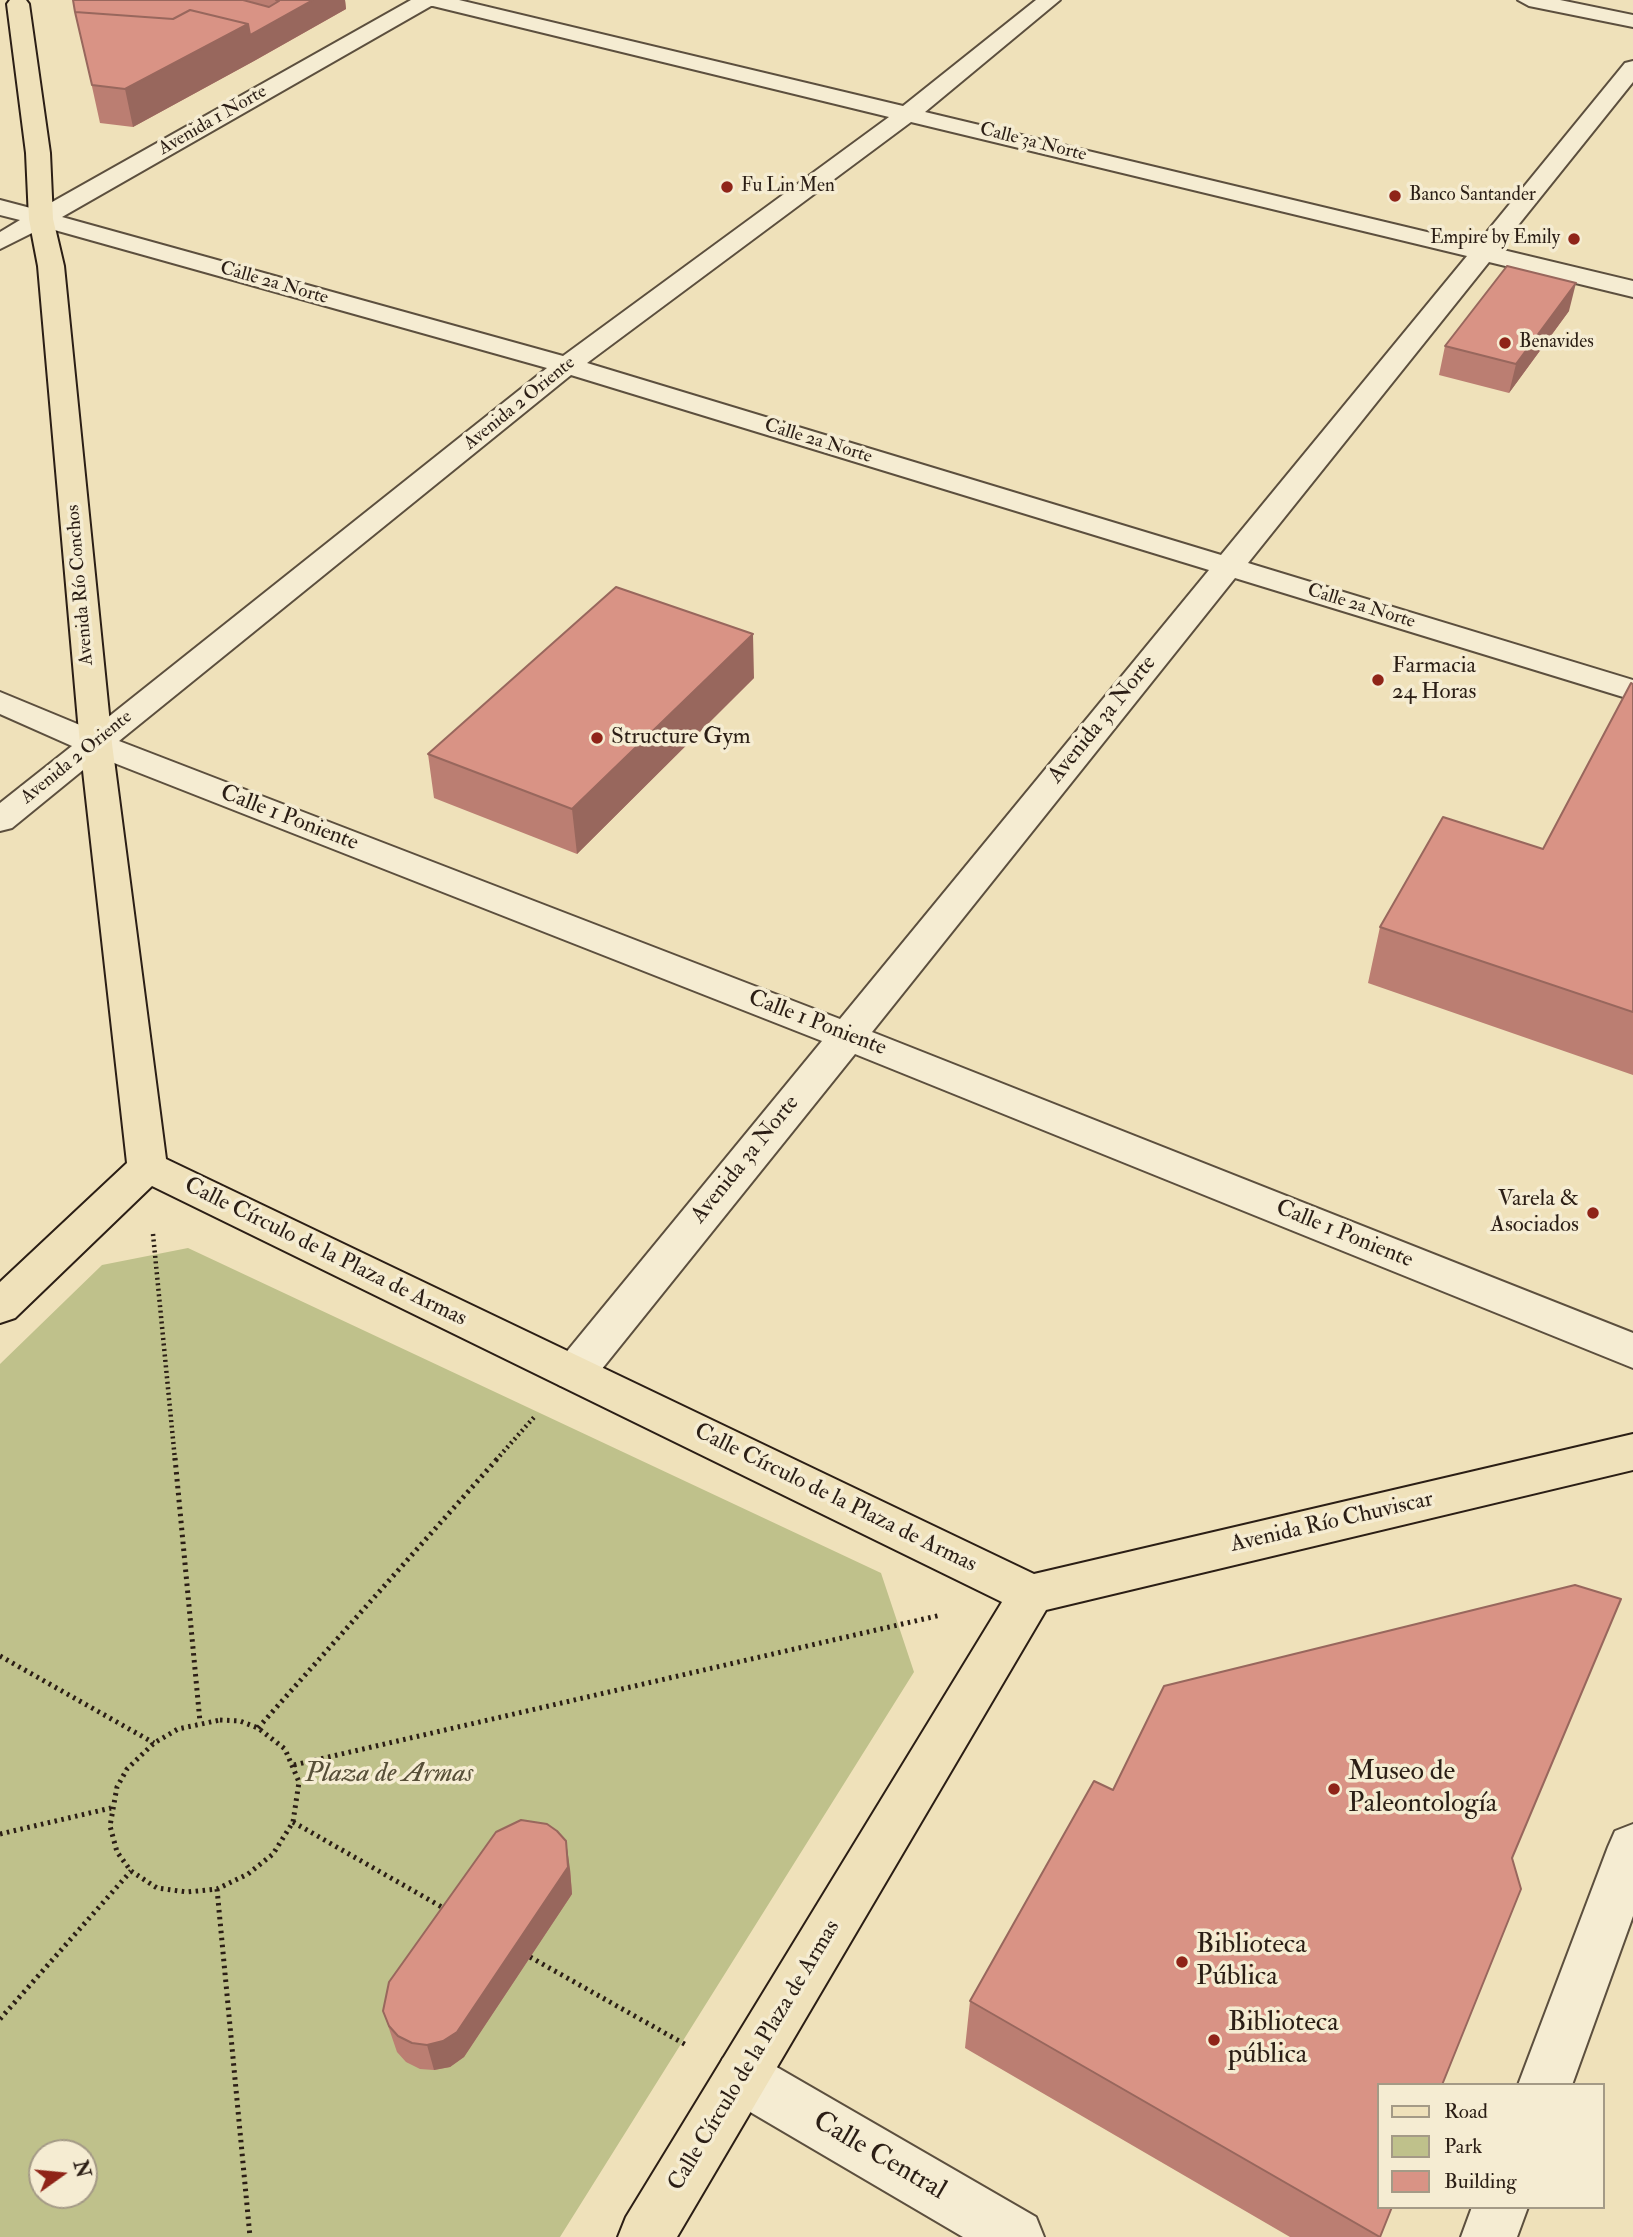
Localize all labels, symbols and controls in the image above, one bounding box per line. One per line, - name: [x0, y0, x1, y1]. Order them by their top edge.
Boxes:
- street label: Avenida 1 Norte: [155, 81, 271, 161]
- street label: Calle 3a Norte: [977, 119, 1089, 167]
- place label: Fu Lin Men: [741, 176, 835, 198]
- marker: Fu Lin Men: [719, 179, 735, 195]
- place label: Banco Santander: [1409, 185, 1536, 207]
- marker: Banco Santander: [1387, 188, 1403, 204]
- place label: Empire by Emily: [1430, 228, 1560, 250]
- marker: Empire by Emily: [1566, 231, 1582, 247]
- street label: Calle 2a Norte: [217, 258, 331, 310]
- place label: Benavides: [1519, 332, 1594, 354]
- marker: Benavides: [1497, 335, 1513, 351]
- street label: Avenida 2 Oriente: [460, 352, 580, 456]
- street label: Calle 2a Norte: [761, 415, 875, 469]
- street label: Avenida Río Conchos: [63, 504, 99, 666]
- street label: Calle 2a Norte: [1304, 580, 1418, 634]
- street label: Avenida 3a Norte: [1043, 650, 1163, 790]
- place label: Farmacia 24 Horas: [1392, 653, 1476, 707]
- marker: Farmacia 24 Horas: [1370, 672, 1386, 688]
- street label: Avenida 2 Oriente: [17, 706, 137, 810]
- place label: Structure Gym: [611, 724, 751, 752]
- marker: Structure Gym: [589, 730, 605, 746]
- street label: Calle 1 Poniente: [216, 780, 362, 858]
- street label: Calle 1 Poniente: [744, 985, 890, 1063]
- street label: Avenida 3a Norte: [686, 1090, 806, 1230]
- street label: Calle Círculo de la Plaza de Armas: [179, 1172, 471, 1334]
- place label: Varela & Asociados: [1490, 1186, 1579, 1240]
- street label: Calle 1 Poniente: [1271, 1195, 1417, 1275]
- marker: Varela & Asociados: [1585, 1205, 1601, 1221]
- street label: Calle Círculo de la Plaza de Armas: [689, 1418, 981, 1580]
- street label: Avenida Río Chuviscar: [1228, 1486, 1436, 1560]
- place label: Museo de Paleontología: [1348, 1756, 1497, 1822]
- park label: Plaza de Armas: [305, 1758, 473, 1792]
- marker: Museo de Paleontología: [1326, 1781, 1342, 1797]
- street label: Calle Círculo de la Plaza de Armas: [663, 1916, 847, 2196]
- place label: Biblioteca Pública: [1196, 1929, 1307, 1995]
- marker: Biblioteca Pública: [1174, 1954, 1190, 1970]
- place label: Biblioteca pública: [1228, 2007, 1339, 2073]
- marker: Biblioteca pública: [1206, 2032, 1222, 2048]
- legend: [1378, 2083, 1605, 2209]
- text: Road: [1444, 2098, 1488, 2125]
- street label: Calle Central: [806, 2105, 952, 2209]
- text: Park: [1444, 2133, 1482, 2160]
- north arrow: [28, 2139, 98, 2209]
- text: N: [68, 2158, 95, 2180]
- text: Building: [1444, 2168, 1517, 2195]

